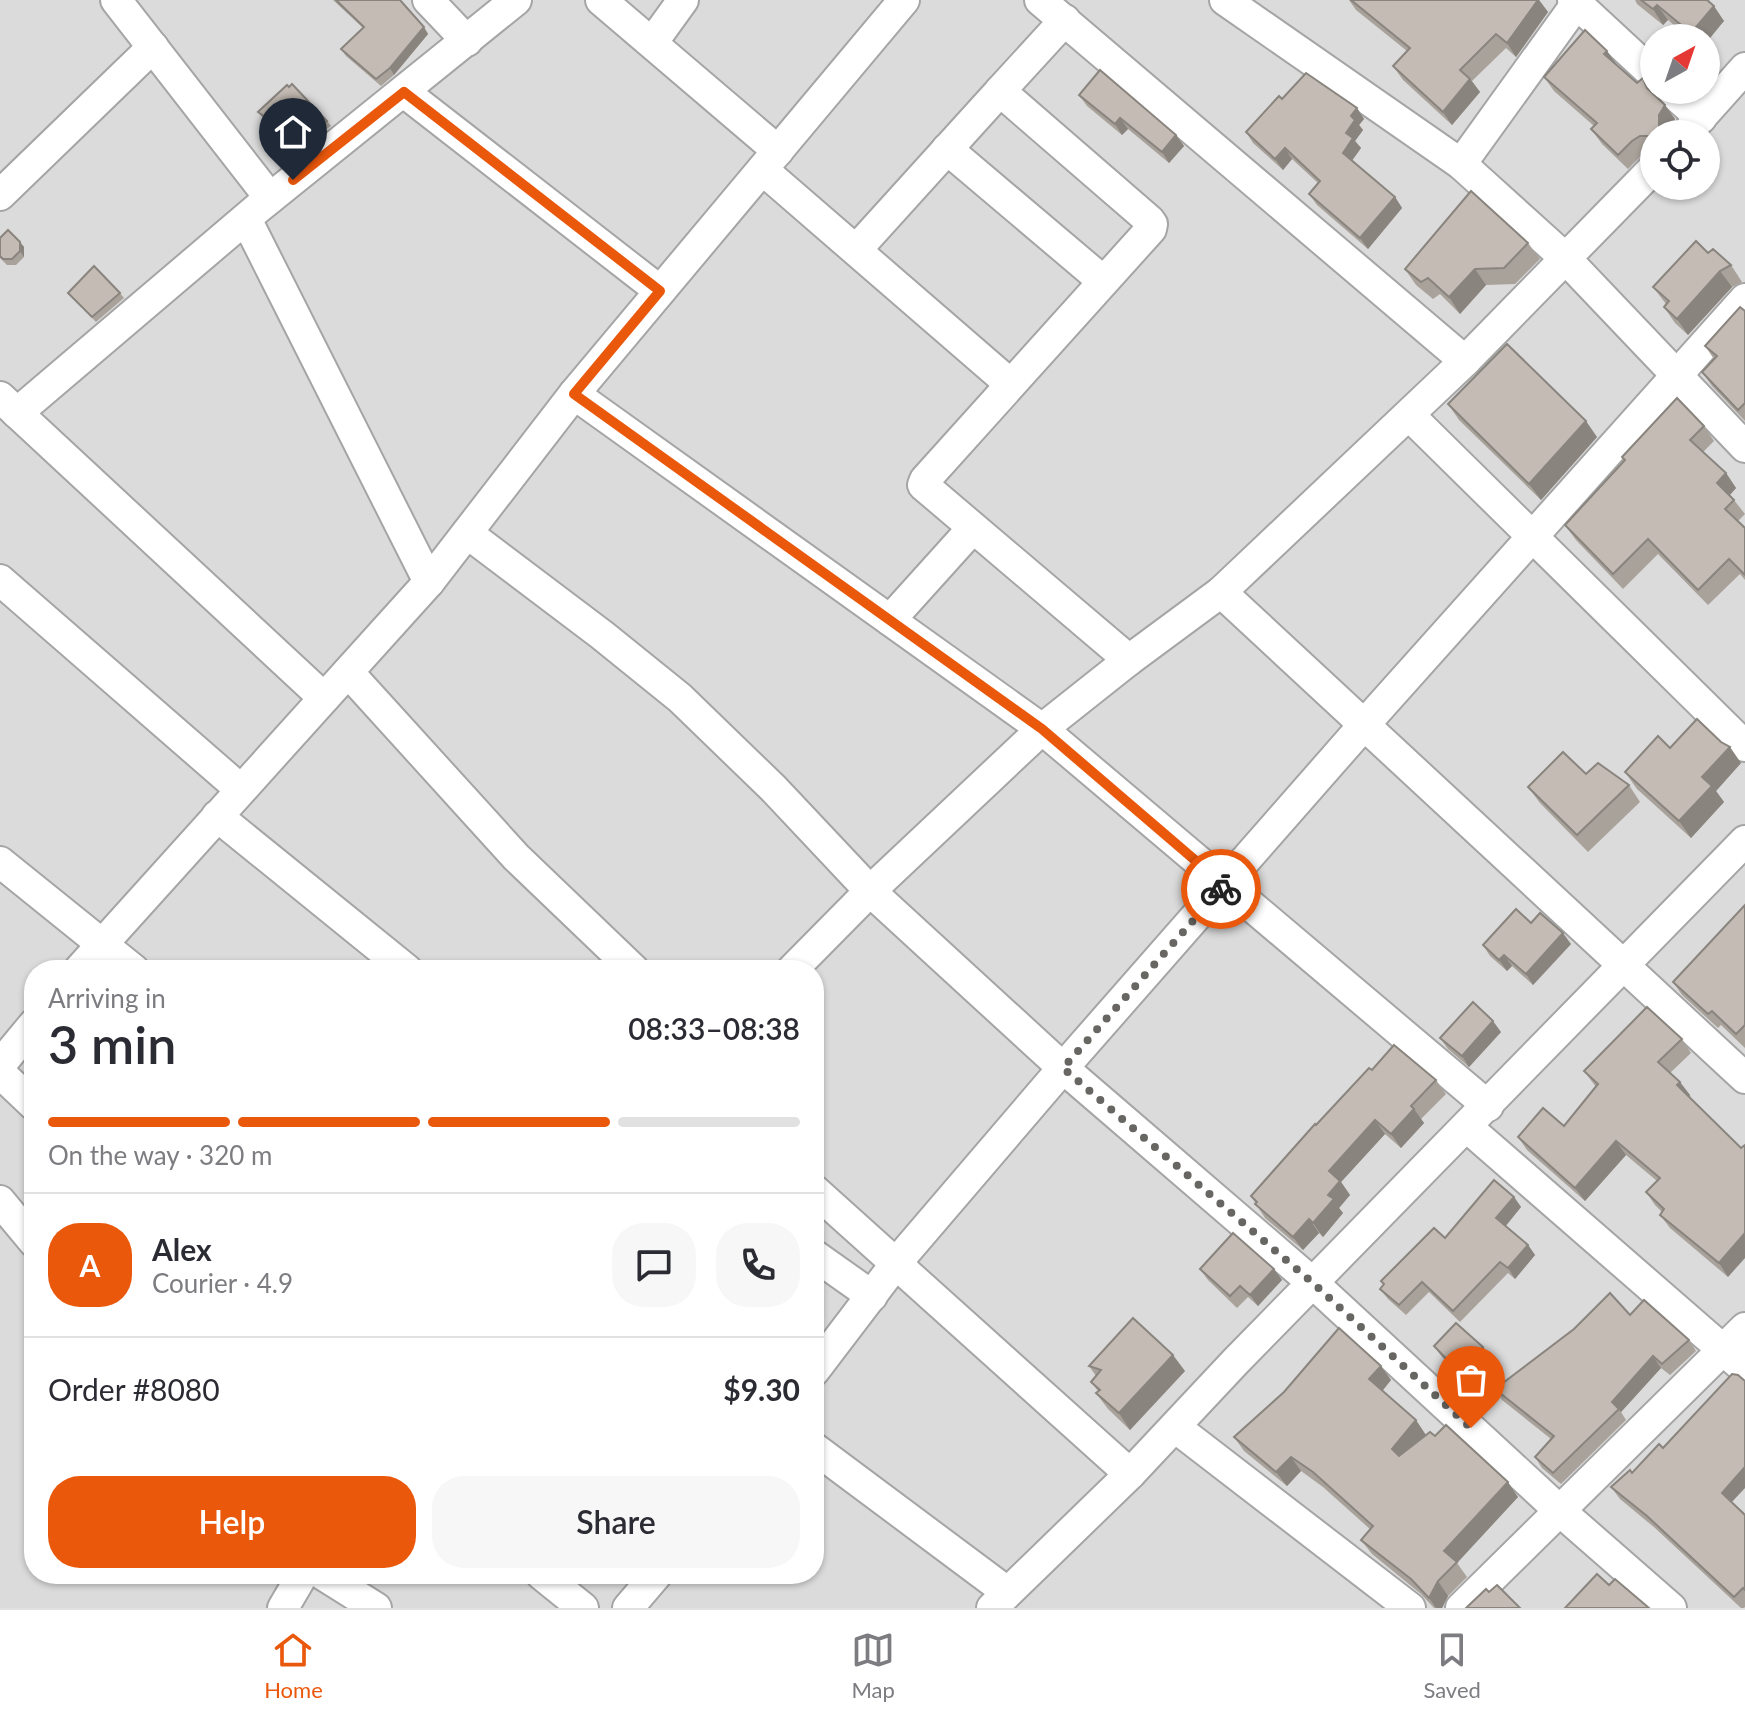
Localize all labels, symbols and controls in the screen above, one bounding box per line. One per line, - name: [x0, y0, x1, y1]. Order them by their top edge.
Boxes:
- north arrow: [1640, 24, 1720, 104]
- map controls: [1640, 24, 1720, 200]
- pin: [259, 98, 327, 180]
- icon: home: [271, 110, 315, 154]
- button: locate: [1640, 120, 1720, 200]
- courier: [1181, 849, 1261, 929]
- icon: bike: [1199, 867, 1243, 911]
- text: Arriving in: [48, 982, 166, 1014]
- text: 08:33–08:38: [628, 1010, 800, 1046]
- text: 3 min: [48, 1013, 176, 1075]
- text: On the way · 320 m: [48, 1139, 272, 1171]
- button: chat: [612, 1223, 696, 1307]
- button: phone: [716, 1223, 800, 1307]
- text: Alex: [152, 1231, 212, 1267]
- text: A: [80, 1247, 100, 1283]
- text: Courier · 4.9: [152, 1267, 293, 1299]
- pin: [1437, 1346, 1505, 1428]
- icon: bag: [1449, 1358, 1493, 1402]
- text: Order #8080: [48, 1371, 220, 1407]
- text: $9.30: [723, 1371, 800, 1407]
- button: Help: [48, 1476, 416, 1568]
- button: Share: [432, 1476, 800, 1568]
- tab: Home: [264, 1628, 323, 1703]
- tab: Map: [851, 1628, 895, 1703]
- tab: Saved: [1423, 1628, 1481, 1703]

